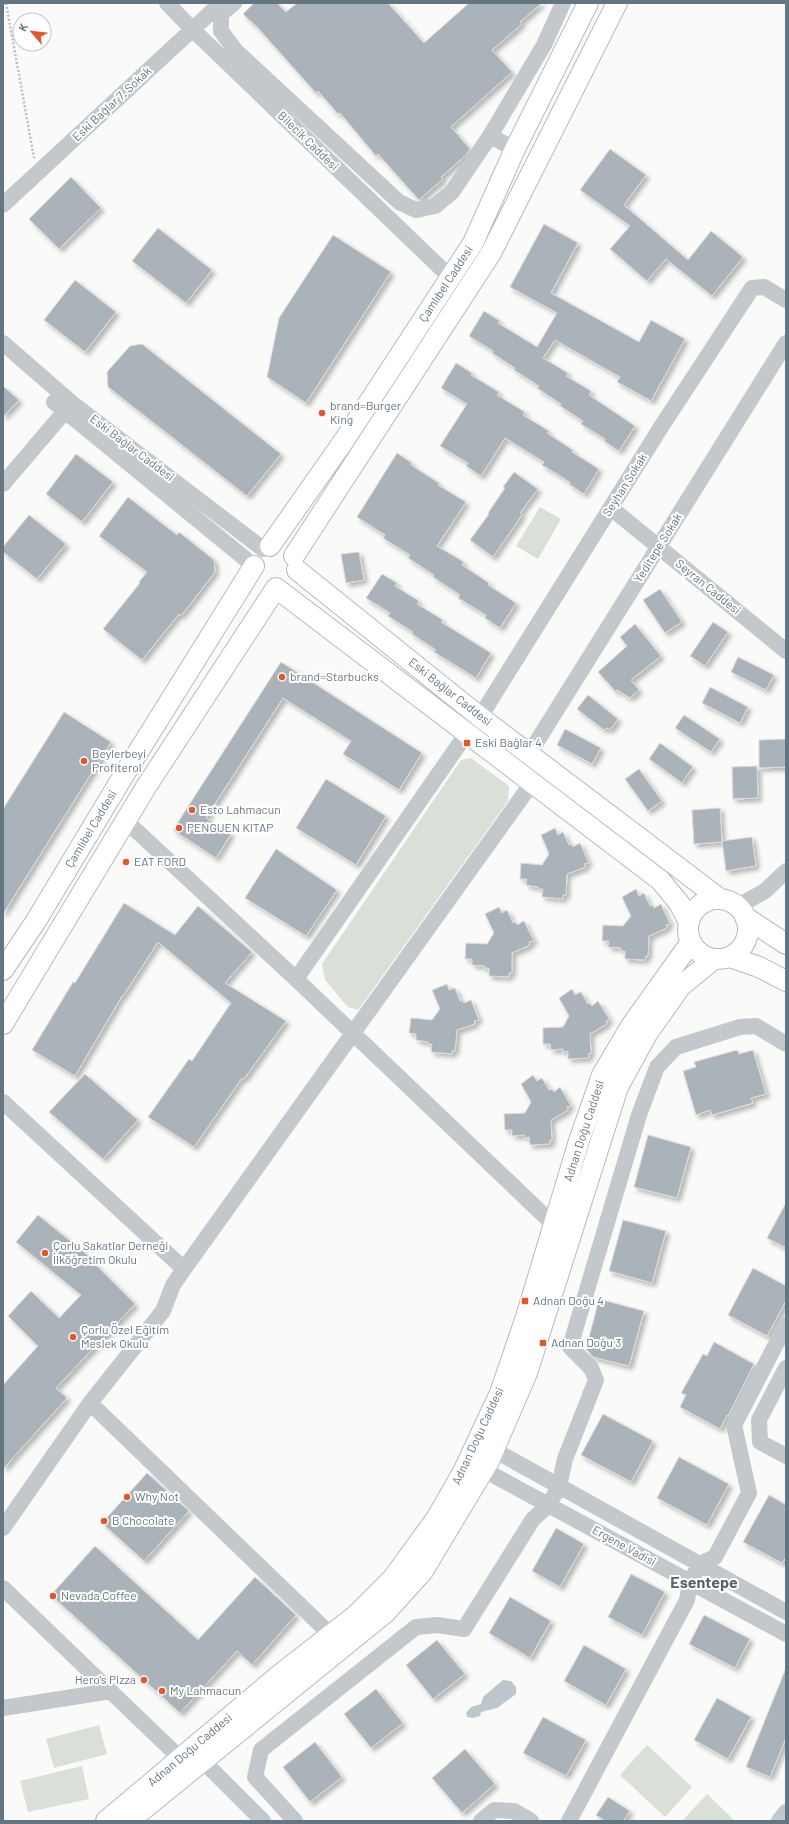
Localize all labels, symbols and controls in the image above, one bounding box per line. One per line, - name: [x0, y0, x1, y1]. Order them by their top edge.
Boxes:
- north arrow: [12, 12, 52, 52]
- text: K: [15, 21, 30, 33]
- street label: Eski Bağlar 7. Sokak: [69, 63, 154, 143]
- street label: Bilecik Caddesi: [275, 108, 342, 173]
- street label: Çamlıbel Caddesi: [415, 243, 475, 324]
- place label: brand=Burger King: [330, 398, 402, 426]
- marker: brand=Burger King: [317, 408, 327, 418]
- street label: Eski Bağlar Caddesi: [88, 411, 177, 483]
- street label: Seyhan Sokak: [599, 450, 649, 519]
- street label: Yeditepe Sokak: [630, 510, 684, 585]
- street label: Seyran Caddesi: [673, 556, 744, 617]
- street label: Eski Bağlar Caddesi: [406, 654, 495, 728]
- place label: brand=Starbucks: [290, 669, 379, 683]
- marker: brand=Starbucks: [277, 672, 287, 682]
- place label: Eski Bağlar 4: [475, 735, 542, 749]
- marker: Eski Bağlar 4: [462, 738, 472, 748]
- place label: Beylerbeyi Profiterol: [92, 746, 146, 774]
- marker: Beylerbeyi Profiterol: [79, 756, 89, 766]
- street label: Çamlıbel Caddesi: [61, 787, 119, 870]
- place label: Esto Lahmacun: [200, 802, 281, 816]
- marker: Esto Lahmacun: [187, 805, 197, 815]
- place label: PENGUEN KITAP: [187, 820, 273, 834]
- marker: PENGUEN KITAP: [174, 823, 184, 833]
- place label: EAT FORD: [134, 854, 186, 868]
- marker: EAT FORD: [121, 857, 131, 867]
- street label: Adnan Doğu Caddesi: [560, 1078, 606, 1183]
- place label: Çorlu Sakatlar Derneği İlköğretim Okulu: [53, 1238, 168, 1266]
- marker: Çorlu Sakatlar Derneği İlköğretim Okulu: [40, 1248, 50, 1258]
- place label: Adnan Doğu 4: [533, 1293, 604, 1307]
- marker: Adnan Doğu 4: [520, 1296, 530, 1306]
- place label: Çorlu Özel Eğitim Meslek Okulu: [81, 1322, 169, 1350]
- marker: Çorlu Özel Eğitim Meslek Okulu: [68, 1332, 78, 1342]
- place label: Adnan Doğu 3: [551, 1335, 622, 1349]
- marker: Adnan Doğu 3: [538, 1338, 548, 1348]
- street label: Adnan Doğu Caddesi: [448, 1385, 506, 1487]
- place label: Why Not: [135, 1489, 179, 1503]
- marker: Why Not: [122, 1492, 132, 1502]
- place label: B Chocolate: [112, 1513, 174, 1527]
- marker: B Chocolate: [99, 1516, 109, 1526]
- street label: Ergene Vadisi: [590, 1522, 659, 1568]
- district label: Esentepe: [670, 1572, 738, 1591]
- place label: Nevada Coffee: [61, 1588, 137, 1602]
- marker: Nevada Coffee: [48, 1591, 58, 1601]
- place label: Hero's Pizza: [75, 1672, 136, 1686]
- marker: Hero's Pizza: [139, 1675, 149, 1685]
- place label: My Lahmacun: [170, 1683, 241, 1697]
- marker: My Lahmacun: [157, 1686, 167, 1696]
- street label: Adnan Doğu Caddesi: [144, 1710, 234, 1789]

